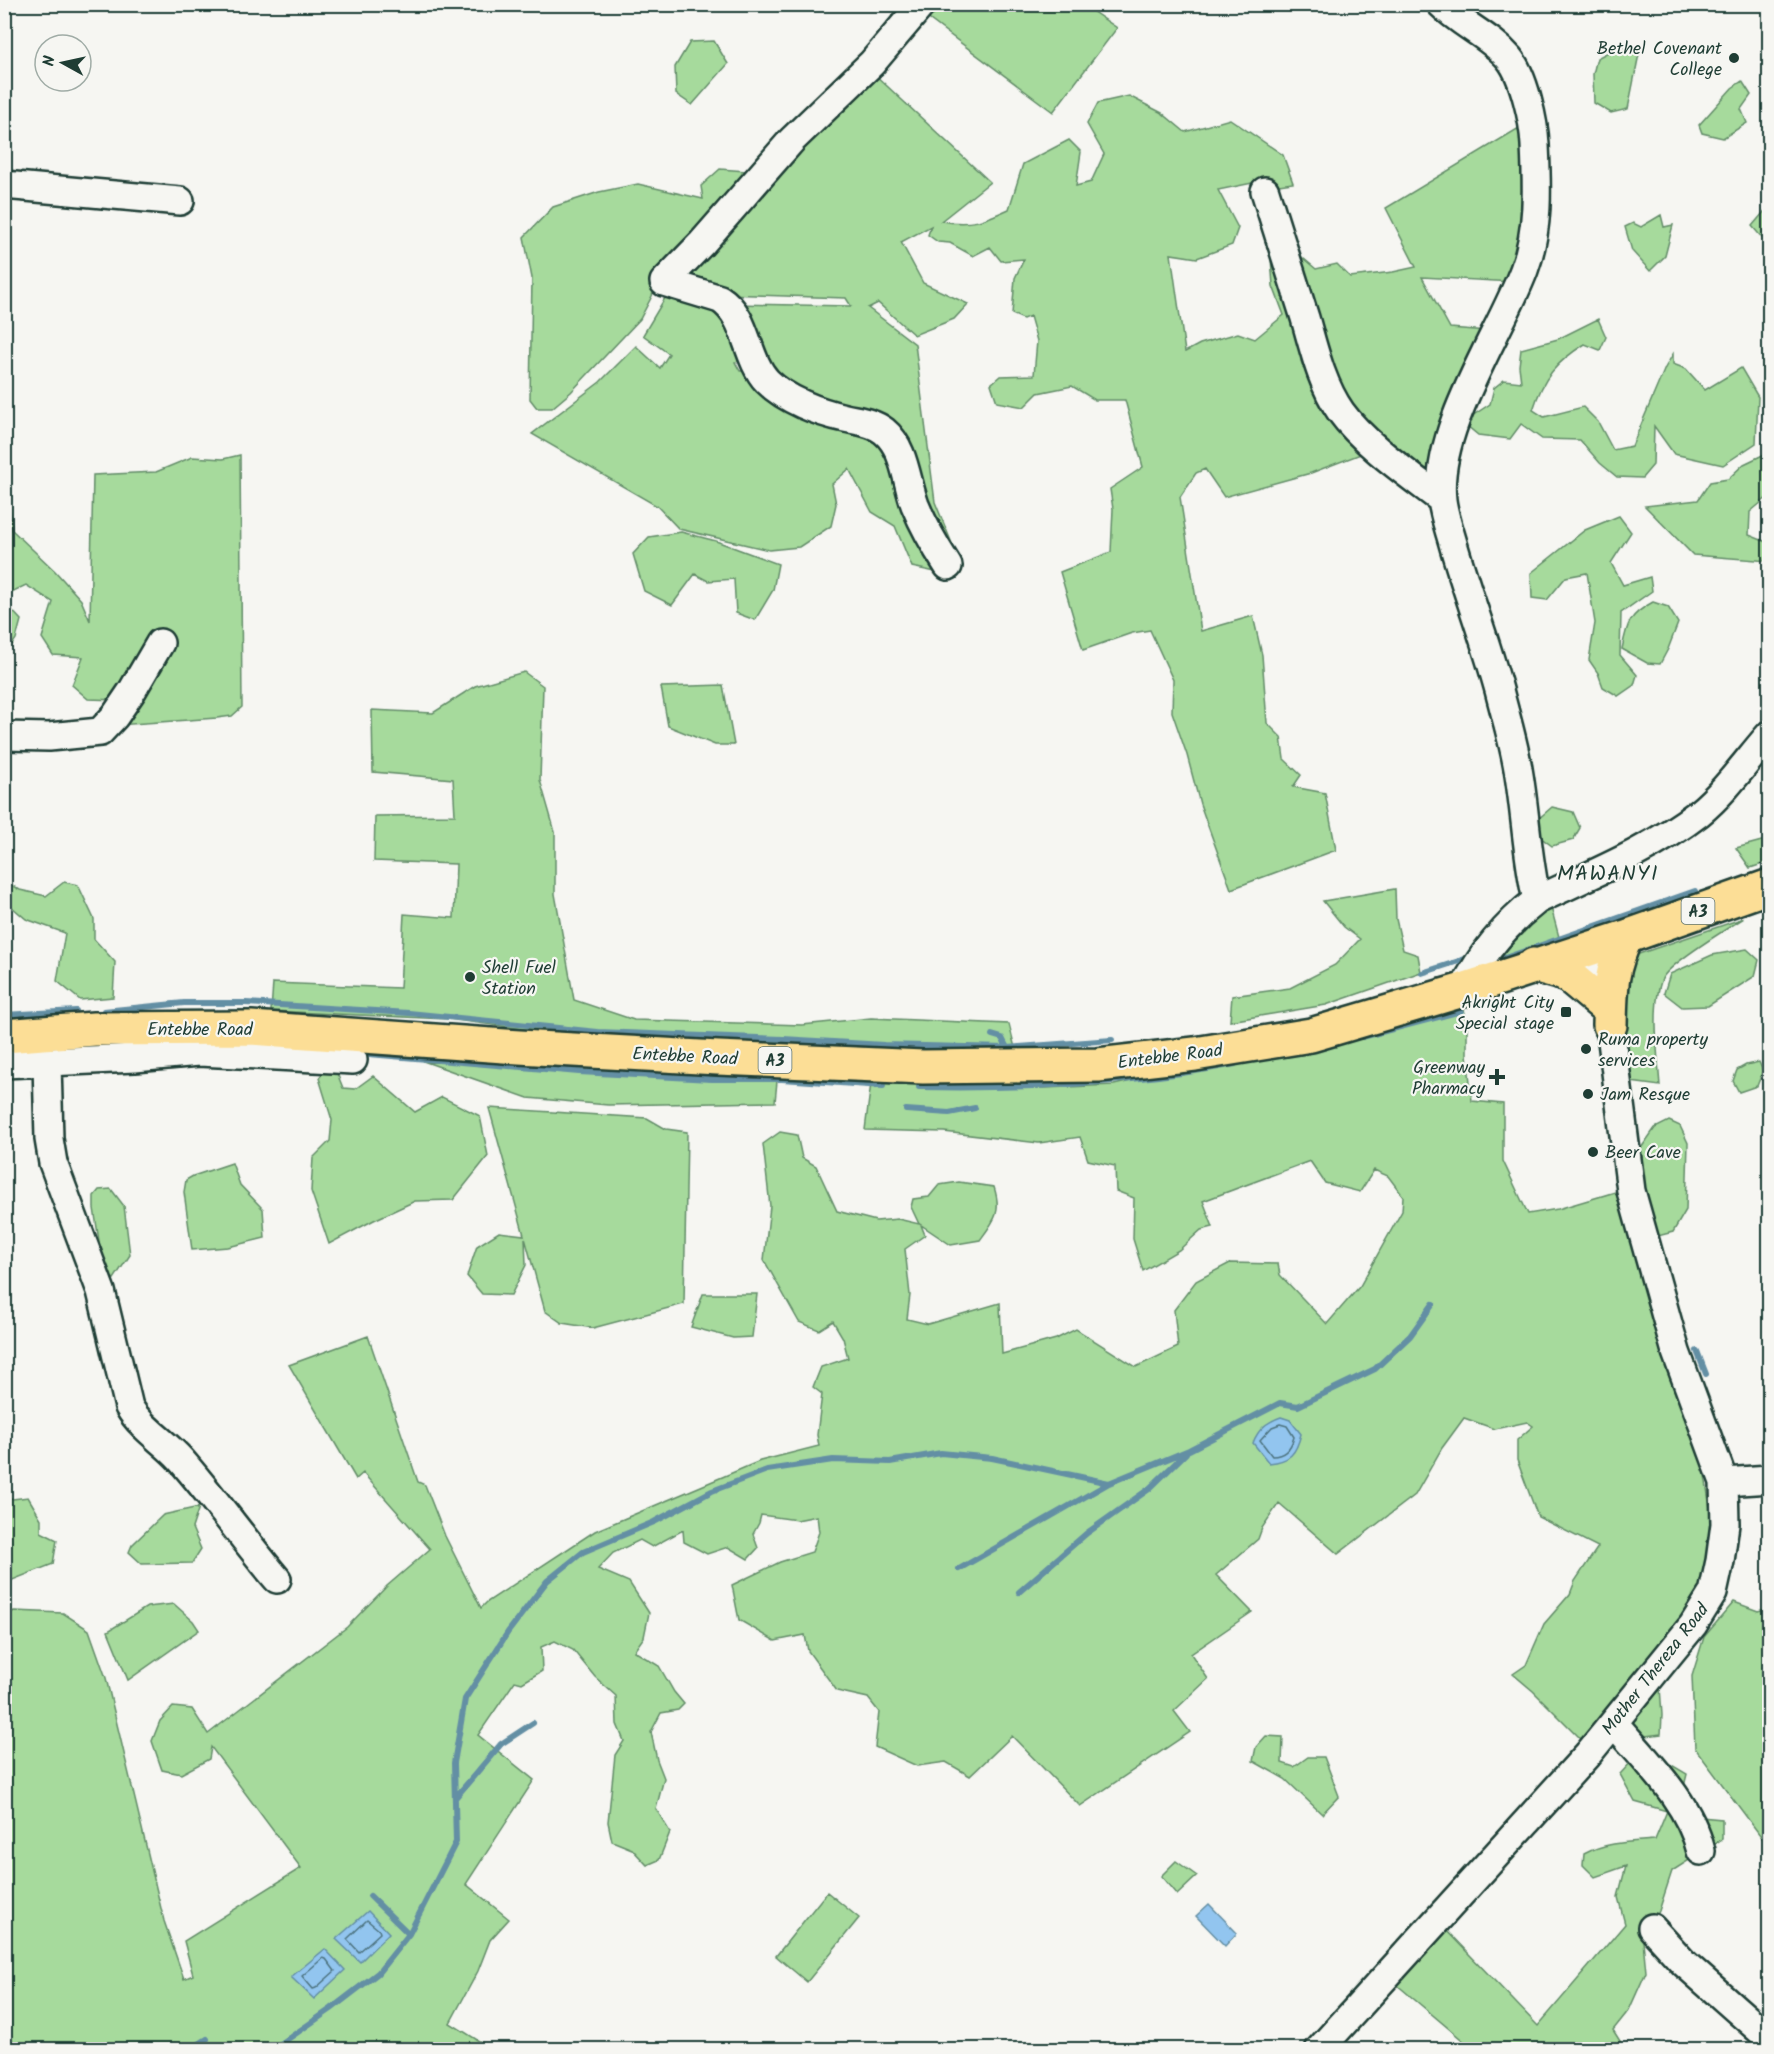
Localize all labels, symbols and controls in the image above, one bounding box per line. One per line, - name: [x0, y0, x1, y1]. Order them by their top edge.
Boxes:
- north arrow: [33, 33, 93, 93]
- place label: Bethel Covenant College: [1597, 35, 1723, 85]
- marker: Bethel Covenant College: [1727, 51, 1741, 65]
- text: N: [37, 54, 63, 68]
- district label: MAWANYI: [1557, 858, 1659, 891]
- road number: A3: [1682, 898, 1714, 924]
- place label: Shell Fuel Station: [482, 954, 557, 1004]
- marker: Shell Fuel Station: [463, 970, 477, 984]
- place label: Akright City Special stage: [1456, 989, 1555, 1039]
- marker: Akright City Special stage: [1559, 1005, 1573, 1019]
- street label: Entebbe Road: [147, 1016, 254, 1045]
- place label: Ruma property services: [1598, 1026, 1709, 1076]
- street label: Entebbe Road: [1116, 1037, 1225, 1078]
- street label: Entebbe Road: [631, 1040, 739, 1075]
- marker: Ruma property services: [1579, 1042, 1593, 1056]
- road number: A3: [758, 1047, 792, 1073]
- place label: Greenway Pharmacy: [1412, 1054, 1486, 1104]
- marker: Greenway Pharmacy: [1490, 1070, 1504, 1084]
- place label: Jam Resque: [1600, 1081, 1690, 1110]
- marker: Jam Resque: [1581, 1087, 1595, 1101]
- place label: Beer Cave: [1605, 1139, 1681, 1168]
- marker: Beer Cave: [1586, 1145, 1600, 1159]
- street label: Mother Thereza Road: [1595, 1597, 1718, 1742]

